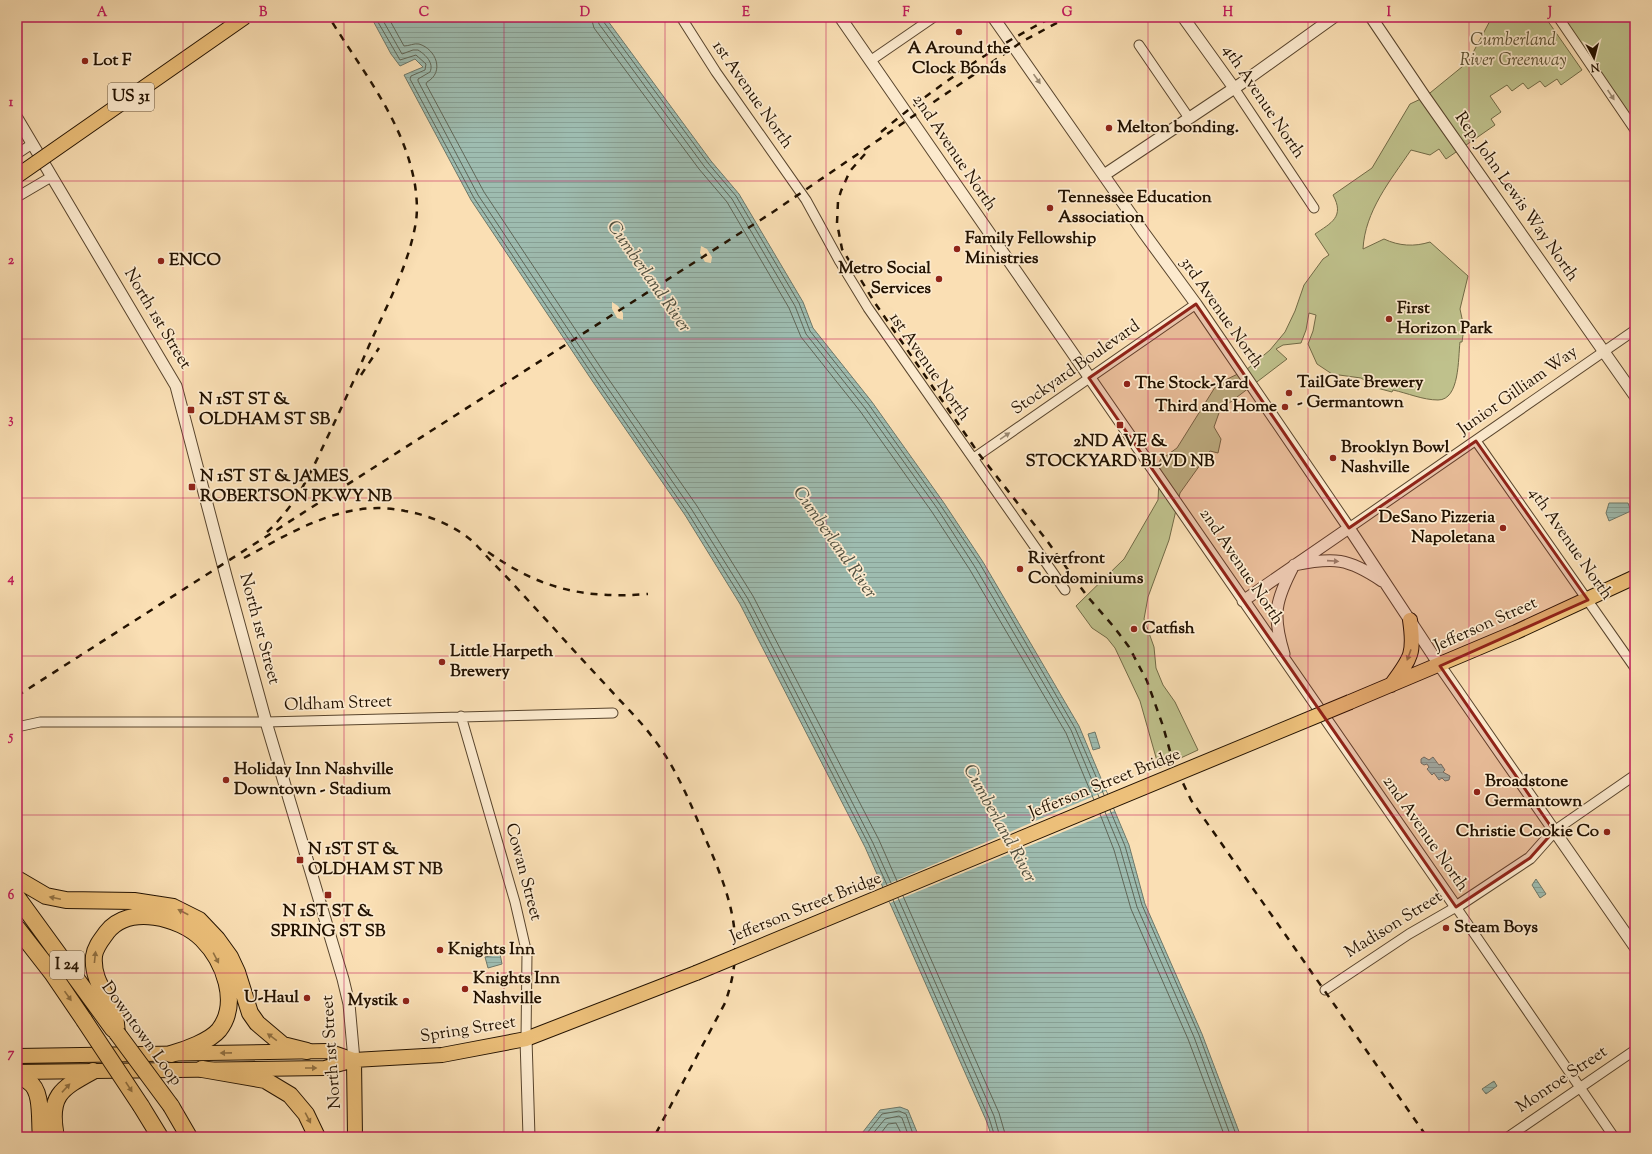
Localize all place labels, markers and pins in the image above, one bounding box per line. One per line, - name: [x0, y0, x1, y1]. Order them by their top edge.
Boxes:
- marker: A Around the Clock Bonds: [954, 27, 964, 37]
- place label: A Around the Clock Bonds: [907, 37, 1011, 81]
- place label: Lot F: [93, 49, 132, 73]
- marker: Lot F: [80, 56, 90, 66]
- place label: Melton bonding.: [1117, 116, 1239, 140]
- marker: Melton bonding.: [1104, 123, 1114, 133]
- place label: Tennessee Education Association: [1058, 186, 1213, 230]
- marker: Tennessee Education Association: [1045, 203, 1055, 213]
- place label: Family Fellowship Ministries: [965, 227, 1097, 271]
- marker: Family Fellowship Ministries: [952, 244, 962, 254]
- place label: ENCO: [169, 249, 222, 273]
- marker: ENCO: [156, 256, 166, 266]
- place label: Metro Social Services: [838, 257, 931, 301]
- marker: Metro Social Services: [934, 274, 944, 284]
- place label: First Horizon Park: [1397, 297, 1494, 341]
- marker: First Horizon Park: [1384, 314, 1394, 324]
- place label: TailGate Brewery - Germantown: [1297, 371, 1424, 415]
- place label: The Stock-Yard: [1135, 372, 1249, 396]
- marker: The Stock-Yard: [1122, 379, 1132, 389]
- place label: N 1ST ST & OLDHAM ST SB: [199, 388, 331, 432]
- marker: TailGate Brewery - Germantown: [1284, 388, 1294, 398]
- place label: Third and Home: [1155, 395, 1277, 419]
- marker: Third and Home: [1280, 402, 1290, 412]
- marker: N 1ST ST & OLDHAM ST SB: [186, 405, 196, 415]
- marker: 2ND AVE & STOCKYARD BLVD NB: [1115, 420, 1125, 430]
- place label: 2ND AVE & STOCKYARD BLVD NB: [1025, 430, 1215, 474]
- place label: Brooklyn Bowl Nashville: [1341, 436, 1450, 480]
- marker: Brooklyn Bowl Nashville: [1328, 453, 1338, 463]
- place label: N 1ST ST & JAMES ROBERTSON PKWY NB: [200, 465, 392, 509]
- marker: N 1ST ST & JAMES ROBERTSON PKWY NB: [187, 482, 197, 492]
- place label: DeSano Pizzeria Napoletana: [1379, 506, 1495, 550]
- marker: DeSano Pizzeria Napoletana: [1498, 523, 1508, 533]
- place label: Riverfront Condominiums: [1028, 547, 1144, 591]
- marker: Riverfront Condominiums: [1015, 564, 1025, 574]
- place label: Catfish: [1142, 617, 1195, 641]
- marker: Catfish: [1129, 624, 1139, 634]
- place label: Little Harpeth Brewery: [450, 640, 553, 684]
- marker: Little Harpeth Brewery: [437, 657, 447, 667]
- place label: Holiday Inn Nashville Downtown - Stadium: [234, 758, 394, 802]
- place label: Broadstone Germantown: [1485, 770, 1583, 814]
- marker: Holiday Inn Nashville Downtown - Stadium: [221, 775, 231, 785]
- marker: Broadstone Germantown: [1472, 787, 1482, 797]
- place label: Christie Cookie Co: [1456, 820, 1599, 844]
- marker: Christie Cookie Co: [1602, 827, 1612, 837]
- place label: N 1ST ST & OLDHAM ST NB: [308, 838, 443, 882]
- marker: N 1ST ST & OLDHAM ST NB: [295, 855, 305, 865]
- marker: N 1ST ST & SPRING ST SB: [323, 890, 333, 900]
- place label: N 1ST ST & SPRING ST SB: [270, 900, 386, 944]
- place label: Steam Boys: [1454, 916, 1538, 940]
- marker: Steam Boys: [1441, 923, 1451, 933]
- place label: Knights Inn: [448, 938, 536, 962]
- marker: Knights Inn: [435, 945, 445, 955]
- place label: Knights Inn Nashville: [473, 967, 561, 1011]
- marker: Knights Inn Nashville: [460, 984, 470, 994]
- place label: U-Haul: [244, 986, 299, 1010]
- place label: Mystik: [348, 989, 399, 1013]
- marker: U-Haul: [302, 993, 312, 1003]
- marker: Mystik: [401, 996, 411, 1006]

